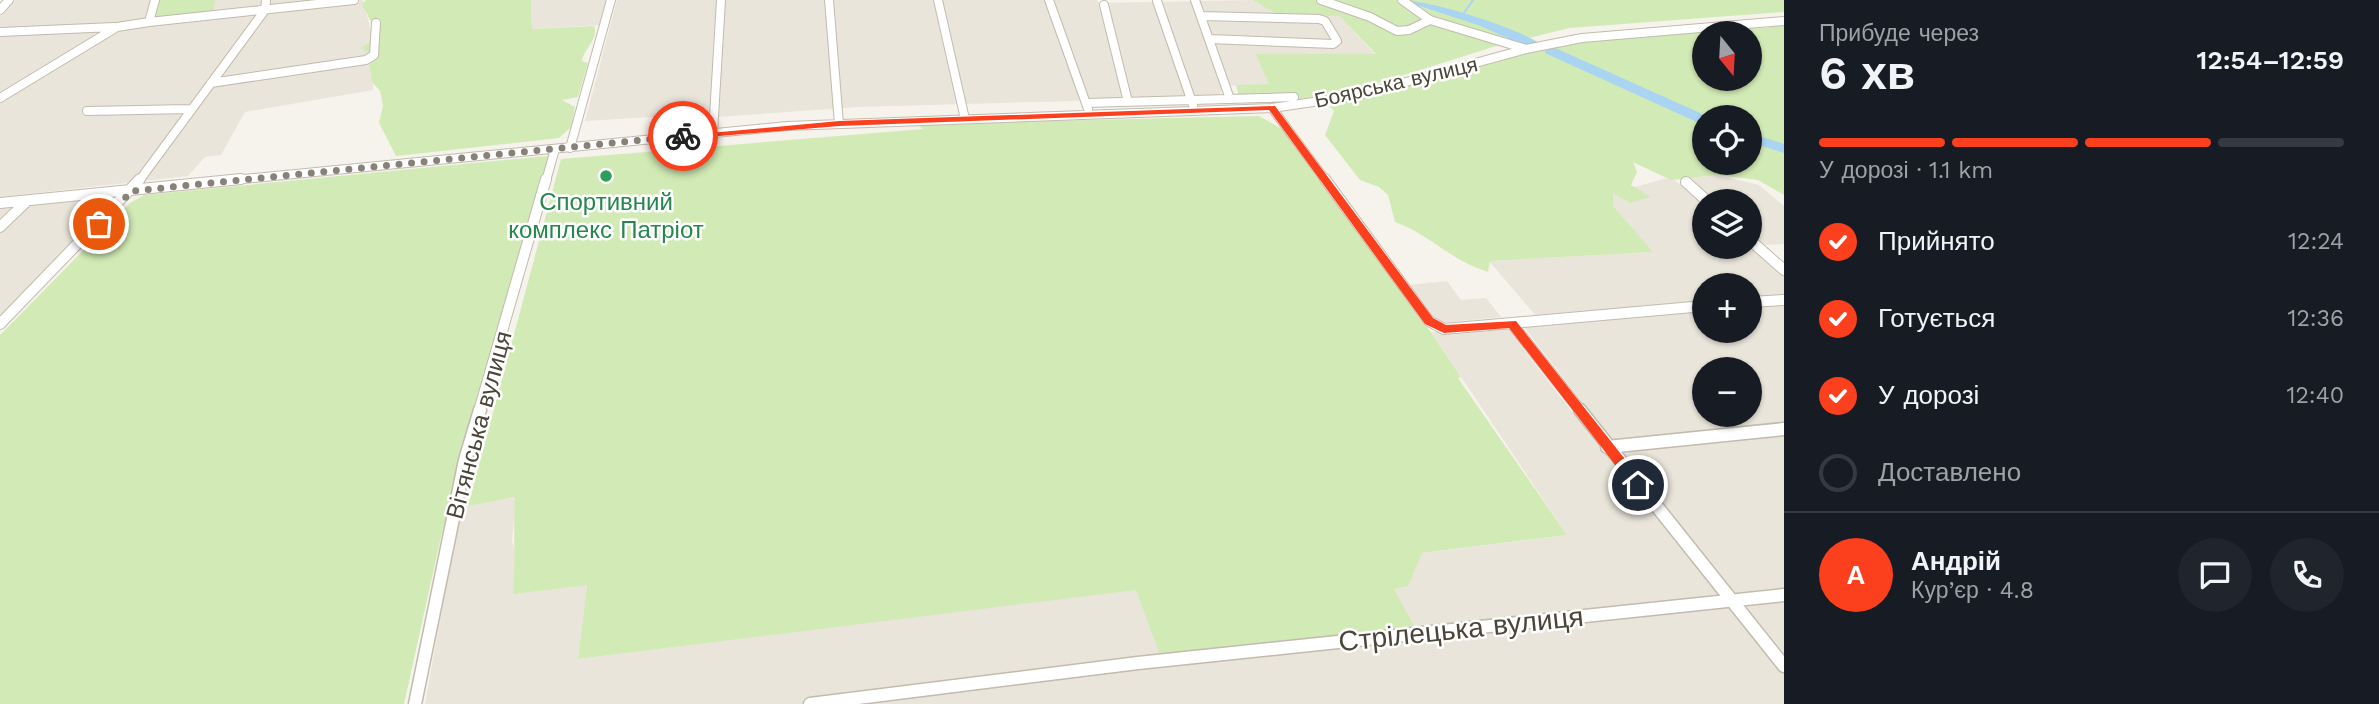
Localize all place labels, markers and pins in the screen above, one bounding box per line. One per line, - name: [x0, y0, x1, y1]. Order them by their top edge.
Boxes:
- marker: Спортивний комплекс Патріот: [598, 168, 614, 184]
- place label: Спортивний комплекс Патріот: [508, 188, 704, 244]
- pin: [69, 194, 129, 254]
- pin: [1608, 455, 1668, 515]

